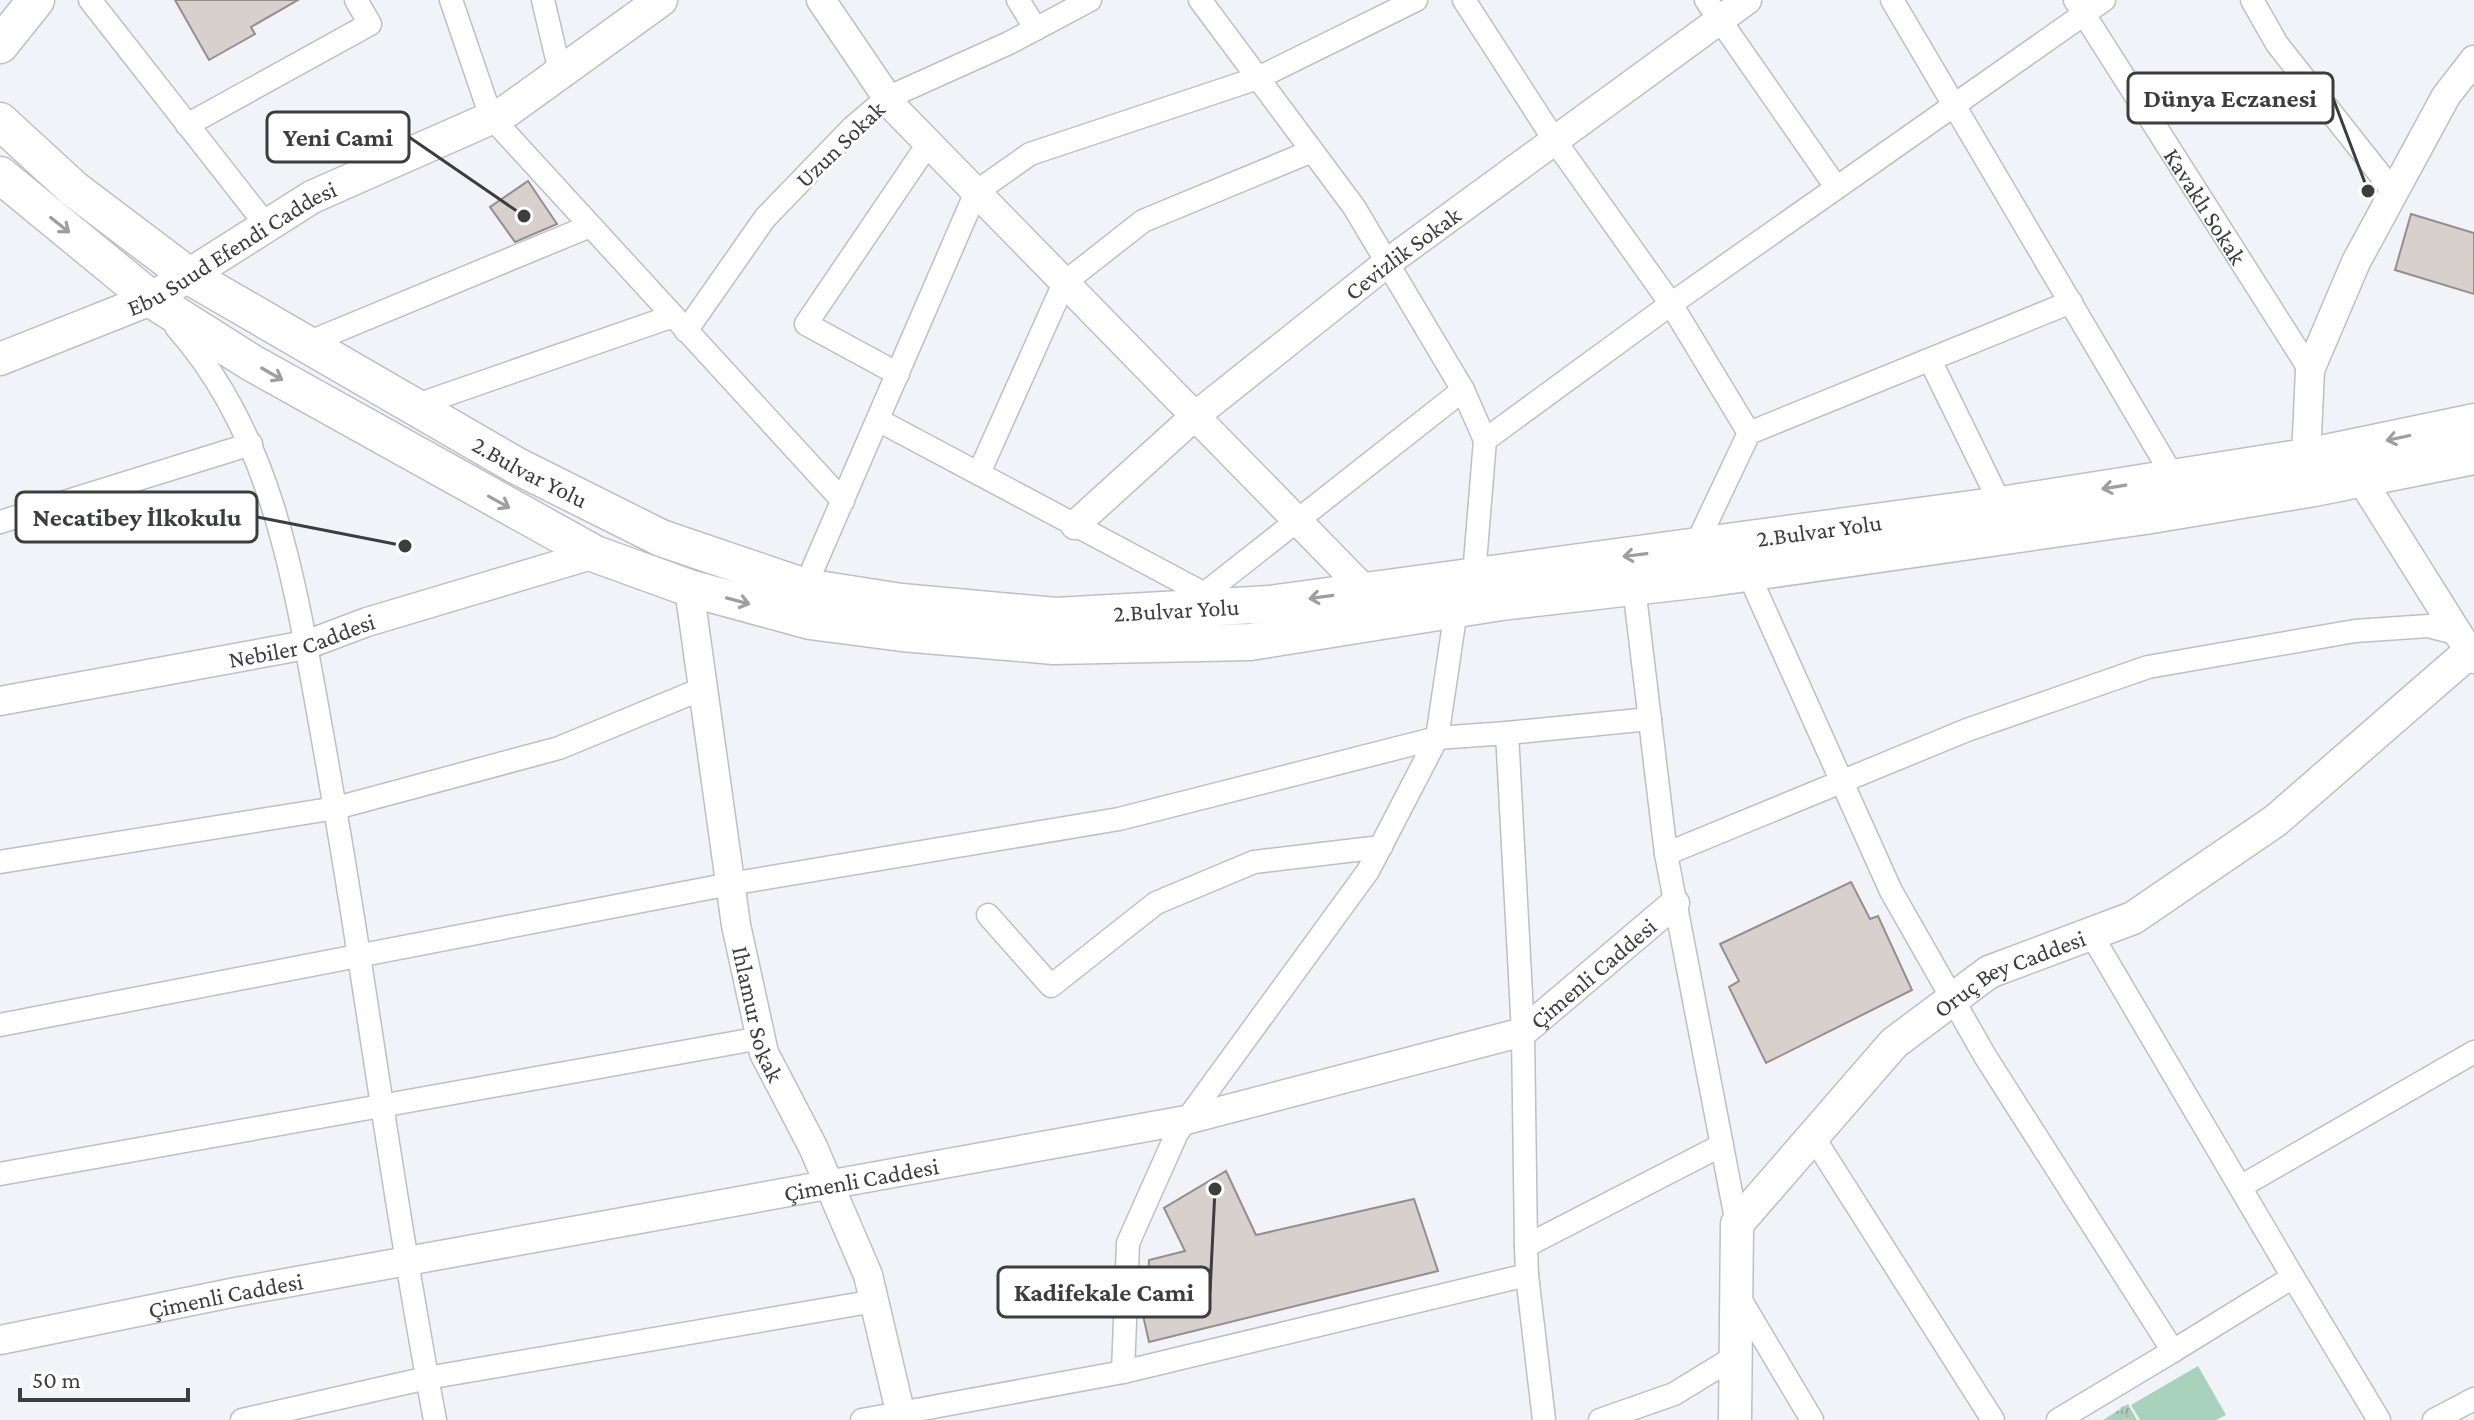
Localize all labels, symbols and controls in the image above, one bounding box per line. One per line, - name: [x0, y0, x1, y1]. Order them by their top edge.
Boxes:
- callout: Dünya Eczanesi: [2128, 73, 2333, 123]
- text: Dünya Eczanesi: [2143, 84, 2317, 113]
- street label: Uzun Sokak: [790, 95, 890, 193]
- callout: Yeni Cami: [267, 112, 409, 162]
- text: Yeni Cami: [283, 123, 394, 152]
- street label: Kavaklı Sokak: [2159, 143, 2253, 269]
- street label: Ebu Suud Efendi Caddesi: [123, 175, 340, 321]
- street label: Cevizlik Sokak: [1339, 200, 1466, 305]
- one-way arrow: [49, 216, 70, 234]
- one-way arrow: [260, 366, 283, 382]
- street label: 2.Bulvar Yolu: [468, 430, 592, 513]
- one-way arrow: [2385, 431, 2411, 446]
- one-way arrow: [2102, 481, 2127, 496]
- callout: Necatibey İlkokulu: [16, 492, 257, 542]
- one-way arrow: [486, 494, 510, 510]
- text: Necatibey İlkokulu: [32, 503, 242, 532]
- street label: 2.Bulvar Yolu: [1755, 508, 1884, 551]
- one-way arrow: [1623, 548, 1648, 563]
- one-way arrow: [1309, 590, 1335, 605]
- street label: 2.Bulvar Yolu: [1112, 592, 1240, 626]
- one-way arrow: [724, 594, 750, 609]
- street label: Nebiler Caddesi: [226, 607, 378, 672]
- street label: Çimenli Caddesi: [1524, 912, 1661, 1034]
- street label: Oruç Bey Caddesi: [1928, 924, 2089, 1022]
- street label: Ihlamur Sokak: [727, 943, 790, 1087]
- street label: Çimenli Caddesi: [781, 1152, 941, 1206]
- street label: Çimenli Caddesi: [146, 1267, 305, 1323]
- callout: Kadifekale Cami: [998, 1267, 1210, 1317]
- text: Kadifekale Cami: [1014, 1278, 1195, 1307]
- scale bar: [20, 1352, 188, 1402]
- text: 50 m: [32, 1366, 81, 1393]

